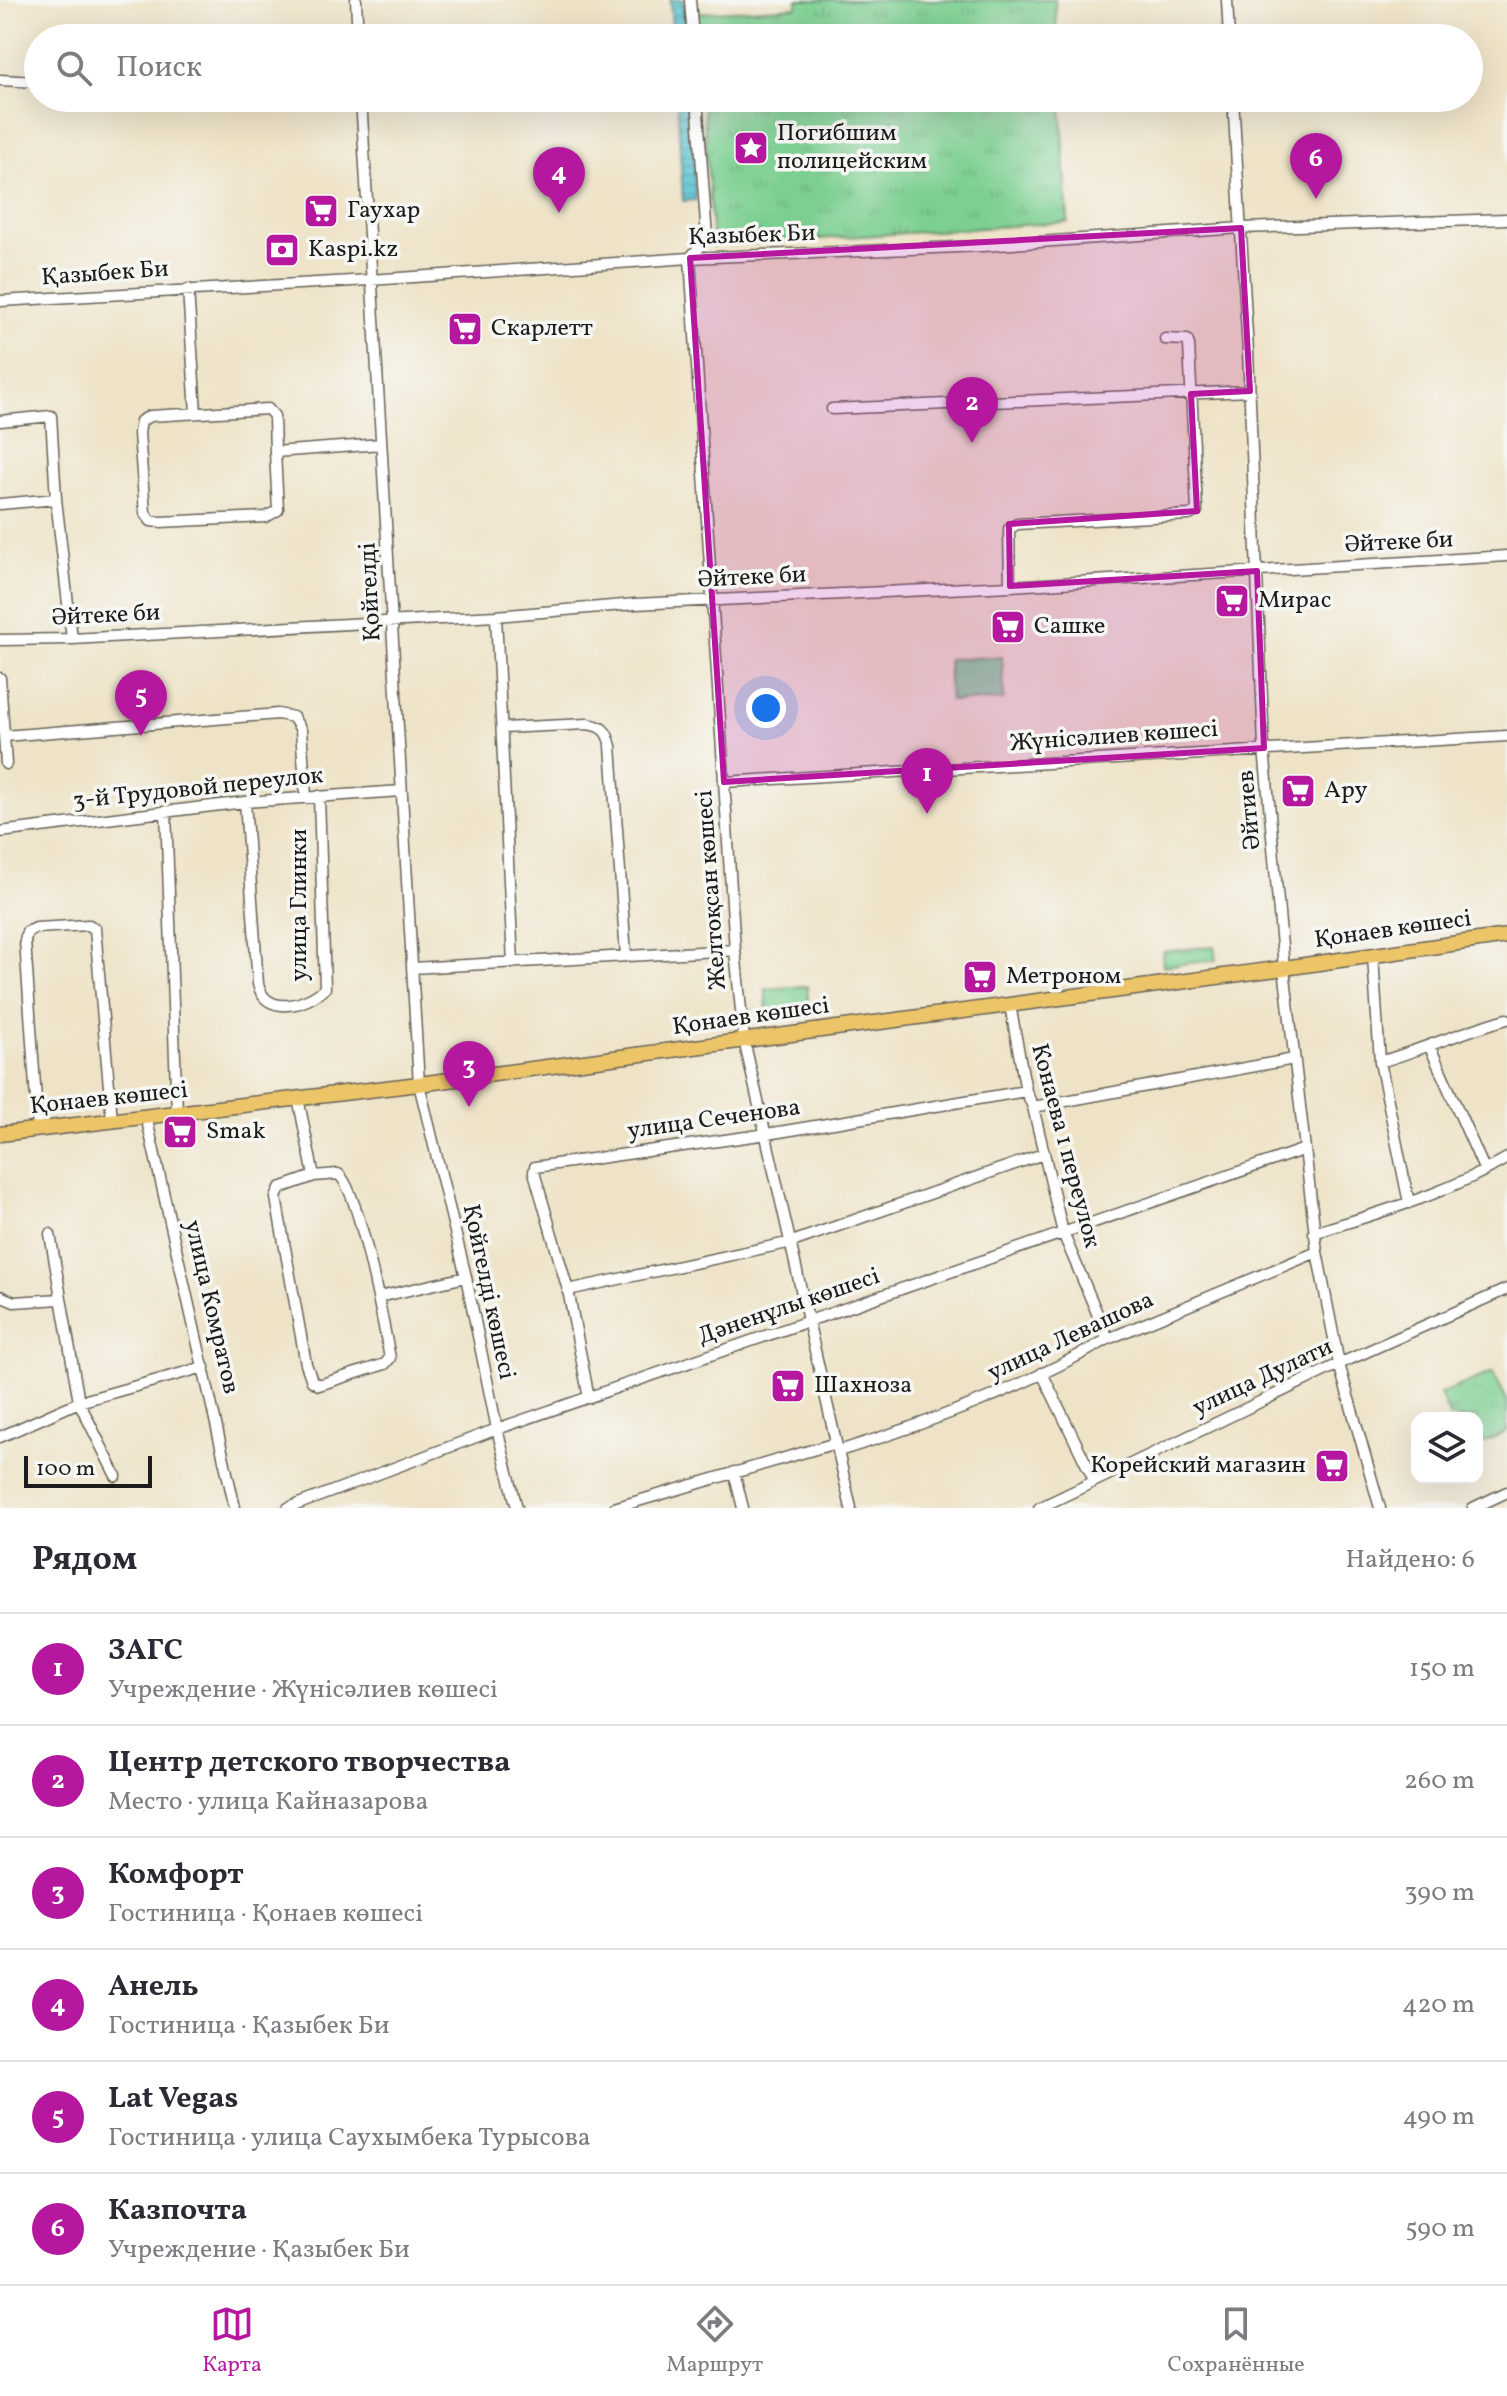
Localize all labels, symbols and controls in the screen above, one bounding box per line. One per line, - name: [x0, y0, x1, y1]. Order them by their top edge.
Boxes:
- search box: [24, 24, 1483, 112]
- icon: search: [52, 46, 96, 90]
- text: Поиск: [116, 47, 202, 89]
- place label: Погибшим полицейским: [777, 117, 927, 179]
- place icon: Погибшим полицейским: [732, 129, 770, 167]
- pin: 6: [1290, 133, 1342, 199]
- pin: 4: [533, 147, 585, 213]
- supermarket icon: Гаухар: [302, 192, 340, 230]
- place label: Гаухар: [347, 194, 420, 228]
- street label: Қазыбек Би: [688, 217, 816, 255]
- bank icon: Kaspi.kz: [263, 231, 301, 269]
- place label: Kaspi.kz: [308, 233, 398, 267]
- street label: Қазыбек Би: [40, 253, 170, 295]
- supermarket icon: Скарлетт: [446, 310, 484, 348]
- place label: Скарлетт: [491, 312, 593, 346]
- pin: 2: [946, 377, 998, 443]
- street label: Әйтеке би: [1344, 523, 1454, 563]
- street label: Қойгелді: [351, 542, 391, 642]
- street label: Әйтеке би: [697, 558, 807, 598]
- supermarket icon: Мирас: [1213, 582, 1251, 620]
- place label: Мирас: [1258, 584, 1331, 618]
- street label: Әйтеке би: [51, 596, 161, 636]
- supermarket icon: Сашке: [989, 608, 1027, 646]
- place label: Сашке: [1034, 610, 1105, 644]
- pin: 5: [115, 670, 167, 736]
- your location: [746, 688, 786, 728]
- street label: Жүнісәлиев көшесі: [1009, 713, 1219, 761]
- pin: 1: [901, 748, 953, 814]
- street label: 3-й Трудовой переулок: [71, 759, 325, 819]
- street label: Әйтиев: [1230, 769, 1270, 851]
- supermarket icon: Ару: [1279, 772, 1317, 810]
- place label: Ару: [1324, 774, 1367, 808]
- street label: Желтоқсан көшесі: [688, 789, 736, 991]
- street label: улица Глинки: [283, 829, 317, 981]
- street label: Қонаев көшесі: [1312, 902, 1474, 958]
- supermarket icon: Метроном: [961, 958, 999, 996]
- place label: Метроном: [1006, 960, 1121, 994]
- street label: Қонаев көшесі: [670, 989, 832, 1045]
- street label: Конаева 1 переулок: [1021, 1040, 1109, 1252]
- pin: 3: [443, 1041, 495, 1107]
- street label: Қонаев көшесі: [28, 1074, 190, 1124]
- street label: улица Сеченова: [625, 1091, 803, 1149]
- supermarket icon: Smak: [161, 1113, 199, 1151]
- place label: Smak: [206, 1115, 266, 1149]
- street label: Қойгелді көшесі: [453, 1201, 523, 1383]
- street label: улица Комратов: [174, 1217, 248, 1397]
- street label: Дәненұлы көшесі: [693, 1260, 885, 1354]
- street label: улица Левашова: [982, 1284, 1160, 1390]
- street label: улица Дулати: [1187, 1331, 1339, 1425]
- supermarket icon: Шахноза: [769, 1367, 807, 1405]
- place label: Шахноза: [814, 1369, 912, 1403]
- map controls: [1411, 1412, 1483, 1484]
- button: layers: [1411, 1412, 1483, 1484]
- supermarket icon: Корейский магазин: [1313, 1447, 1351, 1485]
- place label: Корейский магазин: [1090, 1449, 1306, 1483]
- scale bar: [24, 1452, 152, 1488]
- text: 100 m: [36, 1454, 95, 1485]
- text: Рядом: [32, 1537, 137, 1584]
- text: Найдено: 6: [1345, 1542, 1475, 1578]
- text: ЗАГС: [108, 1630, 183, 1672]
- text: 1: [53, 1651, 63, 1687]
- text: 150 m: [1409, 1651, 1475, 1687]
- text: Учреждение · Жүнісәлиев көшесі: [108, 1672, 498, 1708]
- text: Центр детского творчества: [108, 1742, 511, 1784]
- text: 2: [51, 1763, 65, 1799]
- text: 260 m: [1404, 1763, 1475, 1799]
- text: Место · улица Кайназарова: [108, 1784, 428, 1820]
- text: Комфорт: [108, 1854, 244, 1896]
- text: 3: [51, 1875, 65, 1911]
- text: 390 m: [1404, 1875, 1475, 1911]
- text: Гостиница · Қонаев көшесі: [108, 1896, 423, 1932]
- text: Анель: [108, 1966, 199, 2008]
- text: 4: [50, 1987, 66, 2023]
- text: 420 m: [1402, 1987, 1475, 2023]
- text: Гостиница · Қазыбек Би: [108, 2008, 390, 2044]
- text: Lat Vegas: [108, 2078, 238, 2120]
- text: 5: [52, 2099, 64, 2135]
- text: 490 m: [1402, 2099, 1475, 2135]
- text: Гостиница · улица Саухымбека Турысова: [108, 2120, 591, 2156]
- text: Казпочта: [108, 2190, 247, 2232]
- text: 6: [51, 2211, 65, 2247]
- text: 590 m: [1405, 2211, 1475, 2247]
- text: Учреждение · Қазыбек Би: [108, 2232, 410, 2268]
- tab: Карта: [202, 2302, 262, 2381]
- tab: Маршрут: [666, 2302, 763, 2381]
- tab: Сохранённые: [1168, 2302, 1305, 2381]

